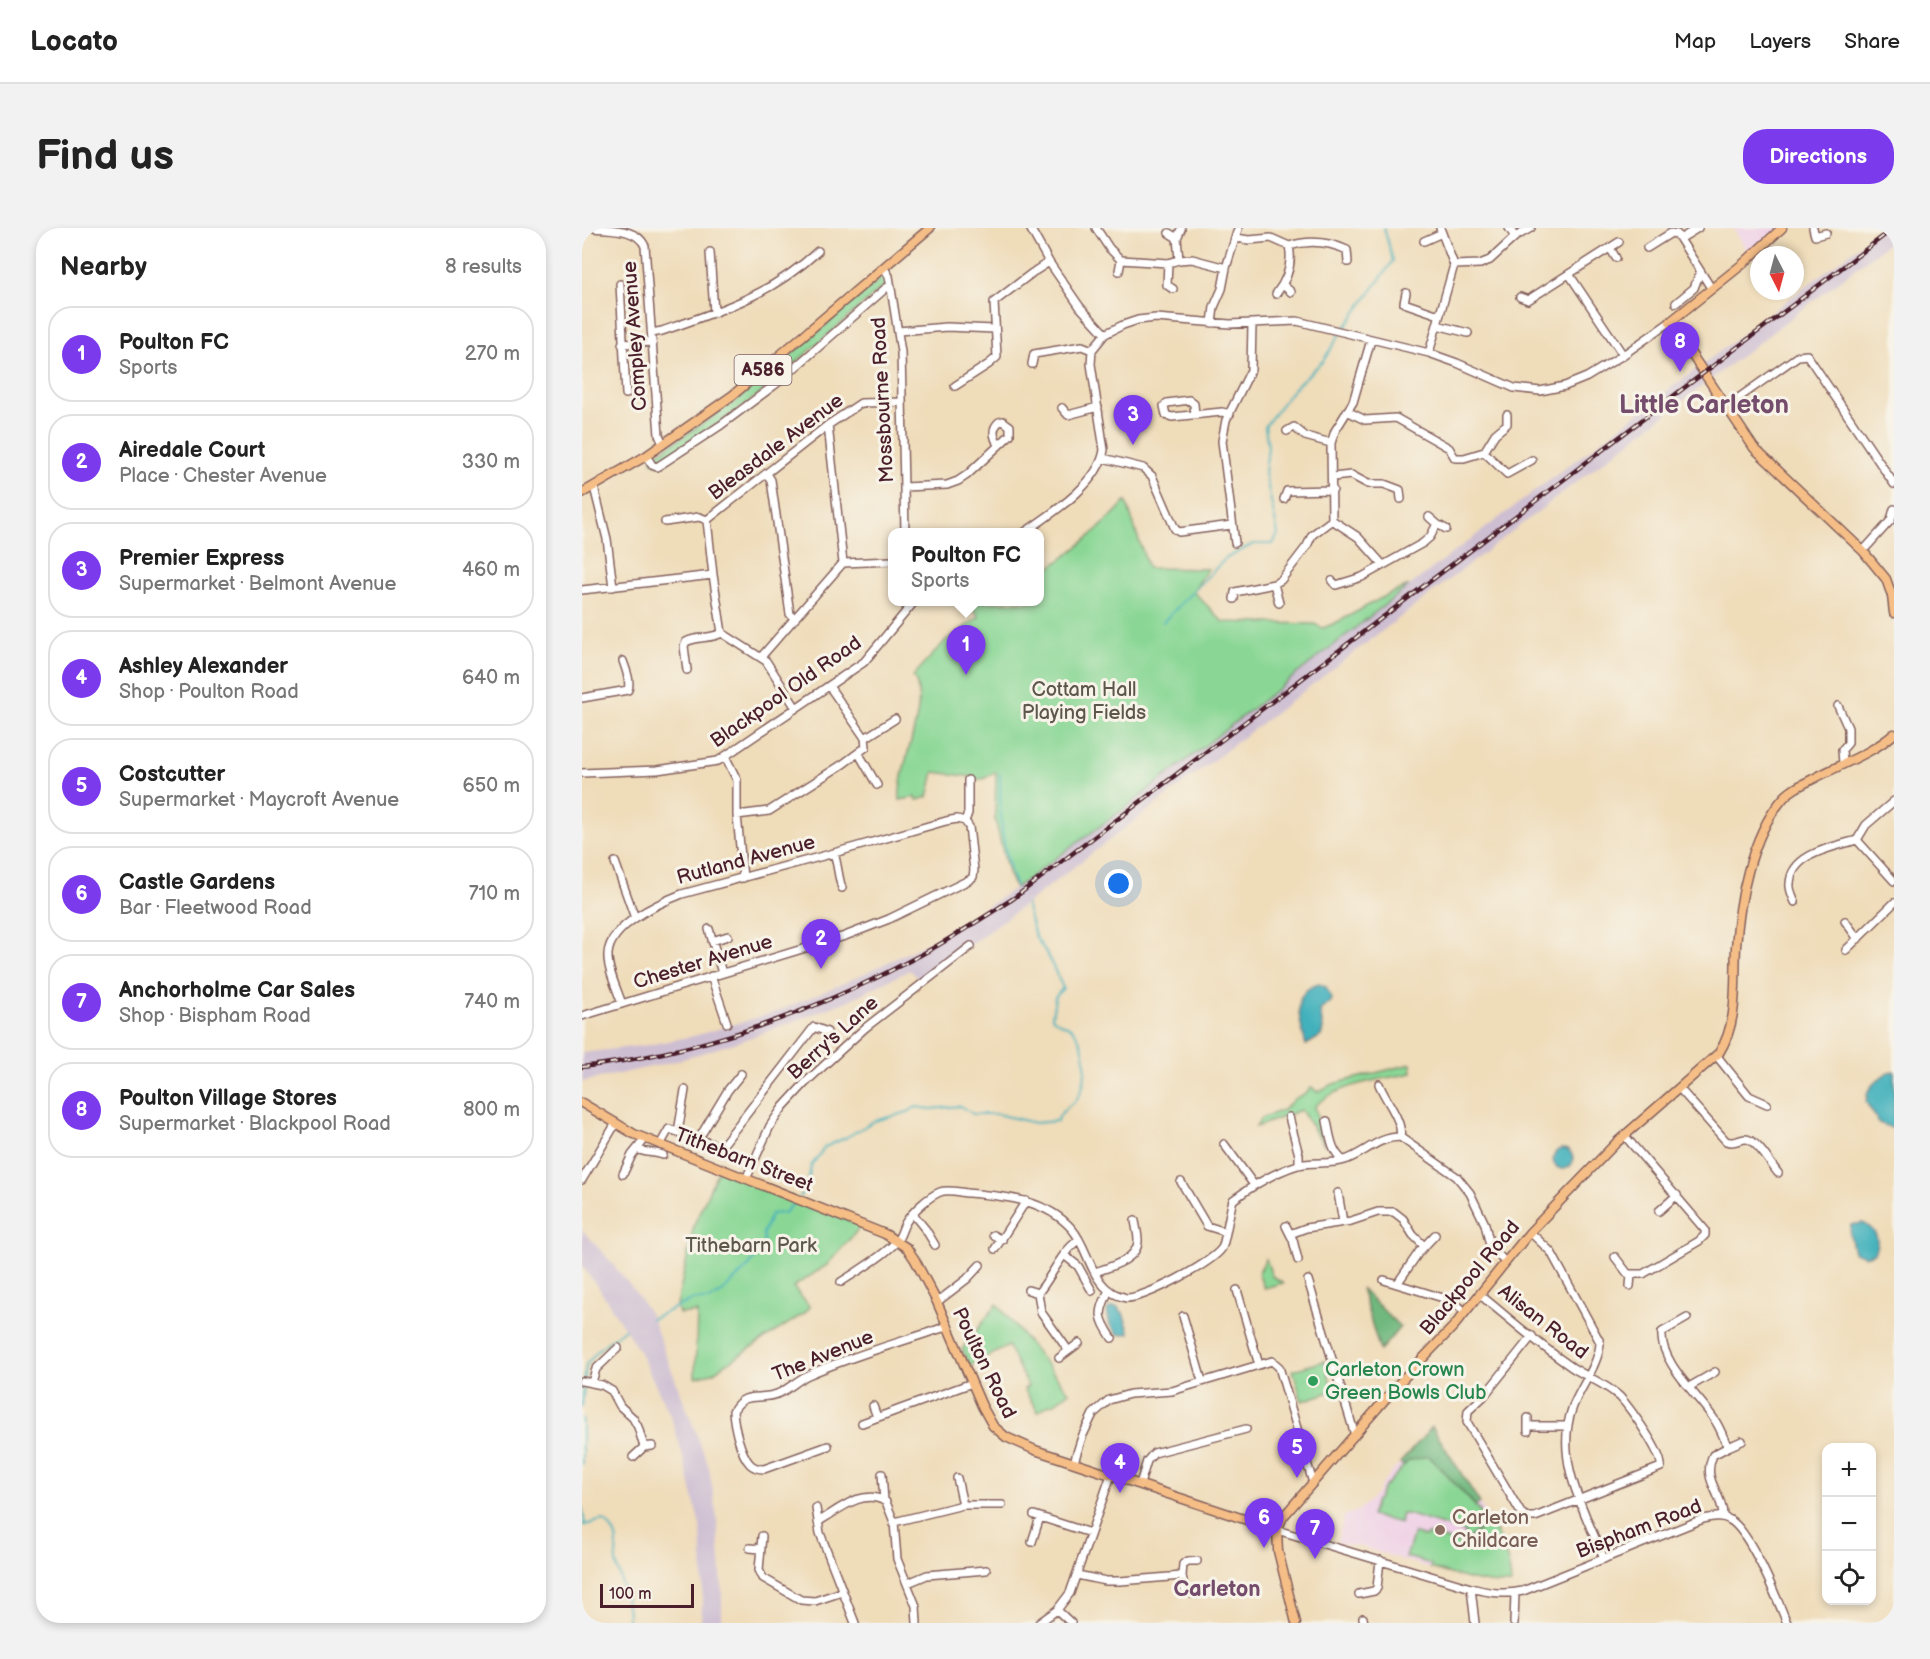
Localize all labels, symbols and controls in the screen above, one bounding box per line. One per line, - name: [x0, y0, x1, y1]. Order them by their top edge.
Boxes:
- text: Locato: [30, 25, 118, 58]
- text: Map: [1674, 29, 1716, 54]
- text: Layers: [1749, 29, 1811, 54]
- text: Share: [1844, 29, 1900, 54]
- button: Directions: [1743, 129, 1894, 184]
- text: Find us: [36, 131, 174, 182]
- north arrow: [1750, 246, 1804, 300]
- text: Nearby: [60, 252, 147, 283]
- text: 8 results: [445, 255, 522, 279]
- street label: Compley Avenue: [618, 260, 652, 412]
- street label: Mossbourne Road: [867, 316, 899, 484]
- pin: 8: [1660, 322, 1700, 372]
- text: Poulton FC: [119, 329, 229, 356]
- text: 1: [77, 342, 86, 366]
- text: 270 m: [465, 342, 520, 366]
- road number: A586: [734, 355, 792, 385]
- text: Sports: [119, 356, 177, 380]
- street label: Bleasdale Avenue: [704, 388, 848, 506]
- district label: Little Carleton: [1619, 390, 1789, 421]
- pin: 3: [1114, 396, 1152, 445]
- text: Airedale Court: [119, 437, 265, 464]
- text: 2: [76, 450, 87, 474]
- text: 330 m: [462, 450, 520, 474]
- text: Place · Chester Avenue: [119, 464, 327, 488]
- popup: [888, 528, 1044, 606]
- text: Poulton FC: [911, 542, 1021, 569]
- text: Premier Express: [119, 545, 284, 572]
- text: 3: [76, 558, 87, 582]
- text: 460 m: [462, 558, 520, 582]
- text: Sports: [911, 569, 969, 593]
- text: Supermarket · Belmont Avenue: [119, 572, 396, 596]
- pin: 1: [946, 626, 986, 675]
- street label: Blackpool Old Road: [706, 631, 866, 753]
- text: Ashley Alexander: [119, 653, 288, 680]
- text: 4: [76, 666, 87, 690]
- text: 640 m: [462, 666, 520, 690]
- park label: Cottam Hall Playing Fields: [1022, 678, 1146, 725]
- text: Shop · Poulton Road: [119, 680, 299, 704]
- text: Costcutter: [119, 761, 225, 788]
- text: 5: [76, 774, 87, 798]
- text: 650 m: [463, 774, 520, 798]
- text: Supermarket · Maycroft Avenue: [119, 788, 399, 812]
- street label: Rutland Avenue: [674, 830, 818, 890]
- text: Castle Gardens: [119, 869, 275, 896]
- your location: [1104, 869, 1133, 898]
- text: 6: [75, 882, 88, 906]
- text: 710 m: [469, 882, 520, 906]
- text: Bar · Fleetwood Road: [119, 896, 312, 920]
- pin: 2: [802, 920, 840, 969]
- street label: Chester Avenue: [631, 929, 776, 995]
- text: Anchorholme Car Sales: [119, 977, 355, 1004]
- text: 7: [76, 990, 87, 1014]
- text: 740 m: [464, 990, 520, 1014]
- street label: Berry's Lane: [783, 991, 883, 1085]
- text: Shop · Bispham Road: [119, 1004, 311, 1028]
- text: Poulton Village Stores: [119, 1085, 337, 1112]
- text: 8: [75, 1098, 88, 1122]
- text: 800 m: [463, 1098, 520, 1122]
- text: Supermarket · Blackpool Road: [119, 1112, 391, 1136]
- street label: Tithebarn Street: [672, 1123, 816, 1197]
- street label: Blackpool Road: [1415, 1216, 1525, 1340]
- park label: Tithebarn Park: [685, 1234, 817, 1258]
- street label: Alisan Road: [1493, 1279, 1593, 1365]
- street label: Poulton Road: [947, 1304, 1021, 1422]
- street label: The Avenue: [769, 1325, 877, 1387]
- place label: Carleton Crown Green Bowls Club: [1325, 1358, 1486, 1405]
- marker: Carleton Crown Green Bowls Club: [1306, 1374, 1320, 1388]
- pin: 5: [1278, 1428, 1316, 1478]
- map controls: [1822, 1443, 1876, 1605]
- button: +: [1822, 1443, 1876, 1497]
- pin: 4: [1100, 1444, 1140, 1493]
- street label: Bispham Road: [1573, 1494, 1705, 1564]
- button: −: [1822, 1497, 1876, 1551]
- pin: 6: [1244, 1498, 1284, 1548]
- place label: Carleton Childcare: [1452, 1506, 1539, 1553]
- pin: 7: [1296, 1510, 1334, 1559]
- marker: Carleton Childcare: [1433, 1523, 1447, 1537]
- button: locate: [1822, 1551, 1876, 1605]
- district label: Carleton: [1173, 1576, 1261, 1603]
- scale bar: [600, 1581, 694, 1608]
- text: 100 m: [609, 1585, 652, 1604]

